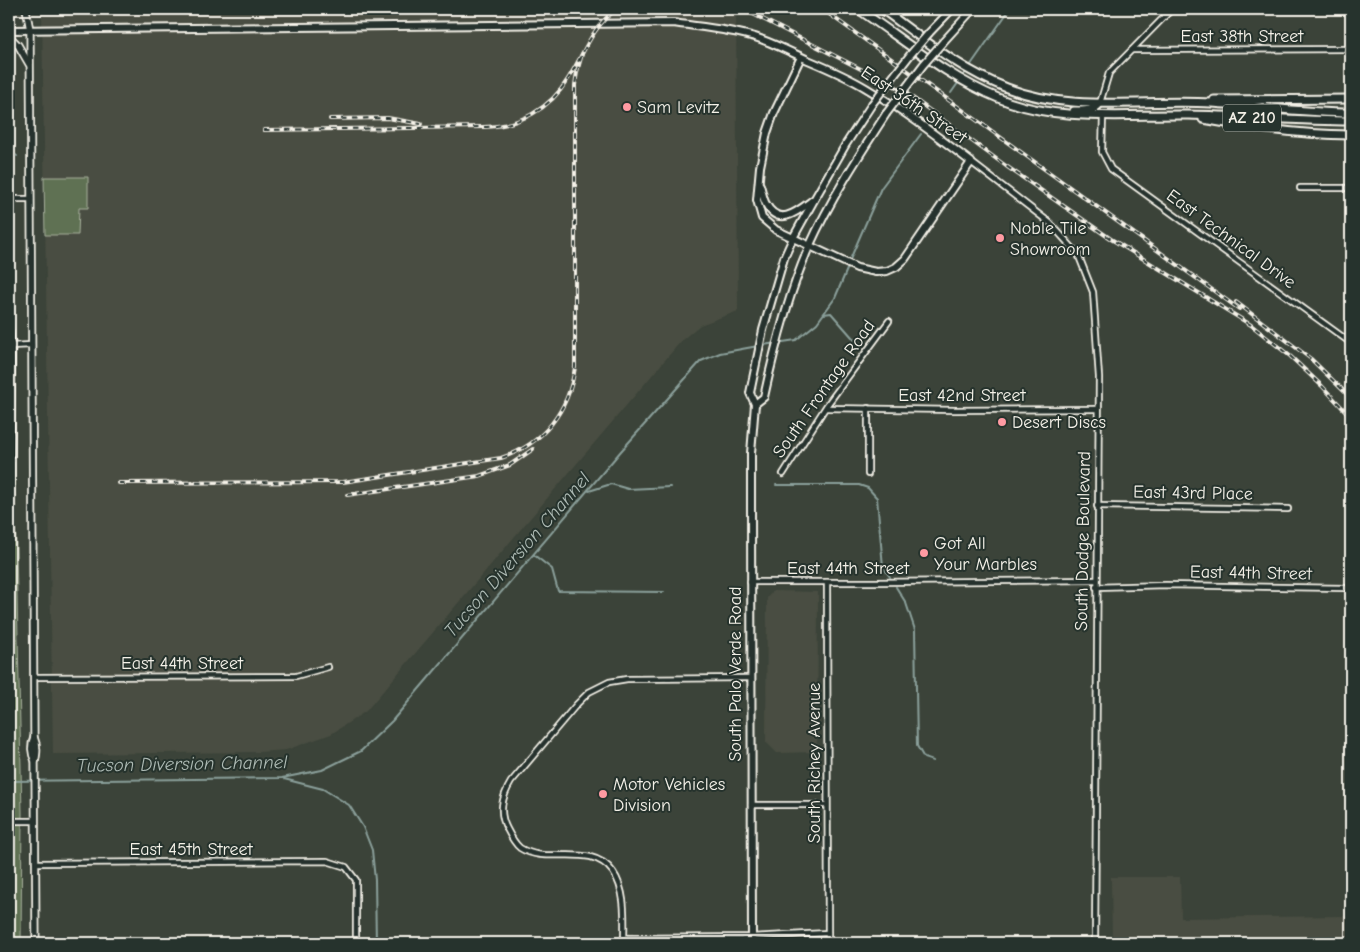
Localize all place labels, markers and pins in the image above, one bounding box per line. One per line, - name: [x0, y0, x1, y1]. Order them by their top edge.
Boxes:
- place label: Sam Levitz: [637, 97, 720, 118]
- marker: Sam Levitz: [621, 101, 633, 113]
- place label: Noble Tile Showroom: [1010, 218, 1091, 260]
- marker: Noble Tile Showroom: [994, 232, 1006, 244]
- place label: Desert Discs: [1012, 412, 1106, 433]
- marker: Desert Discs: [996, 416, 1008, 428]
- place label: Got All Your Marbles: [934, 533, 1037, 575]
- marker: Got All Your Marbles: [918, 547, 930, 559]
- place label: Motor Vehicles Division: [613, 774, 725, 816]
- marker: Motor Vehicles Division: [597, 788, 609, 800]

